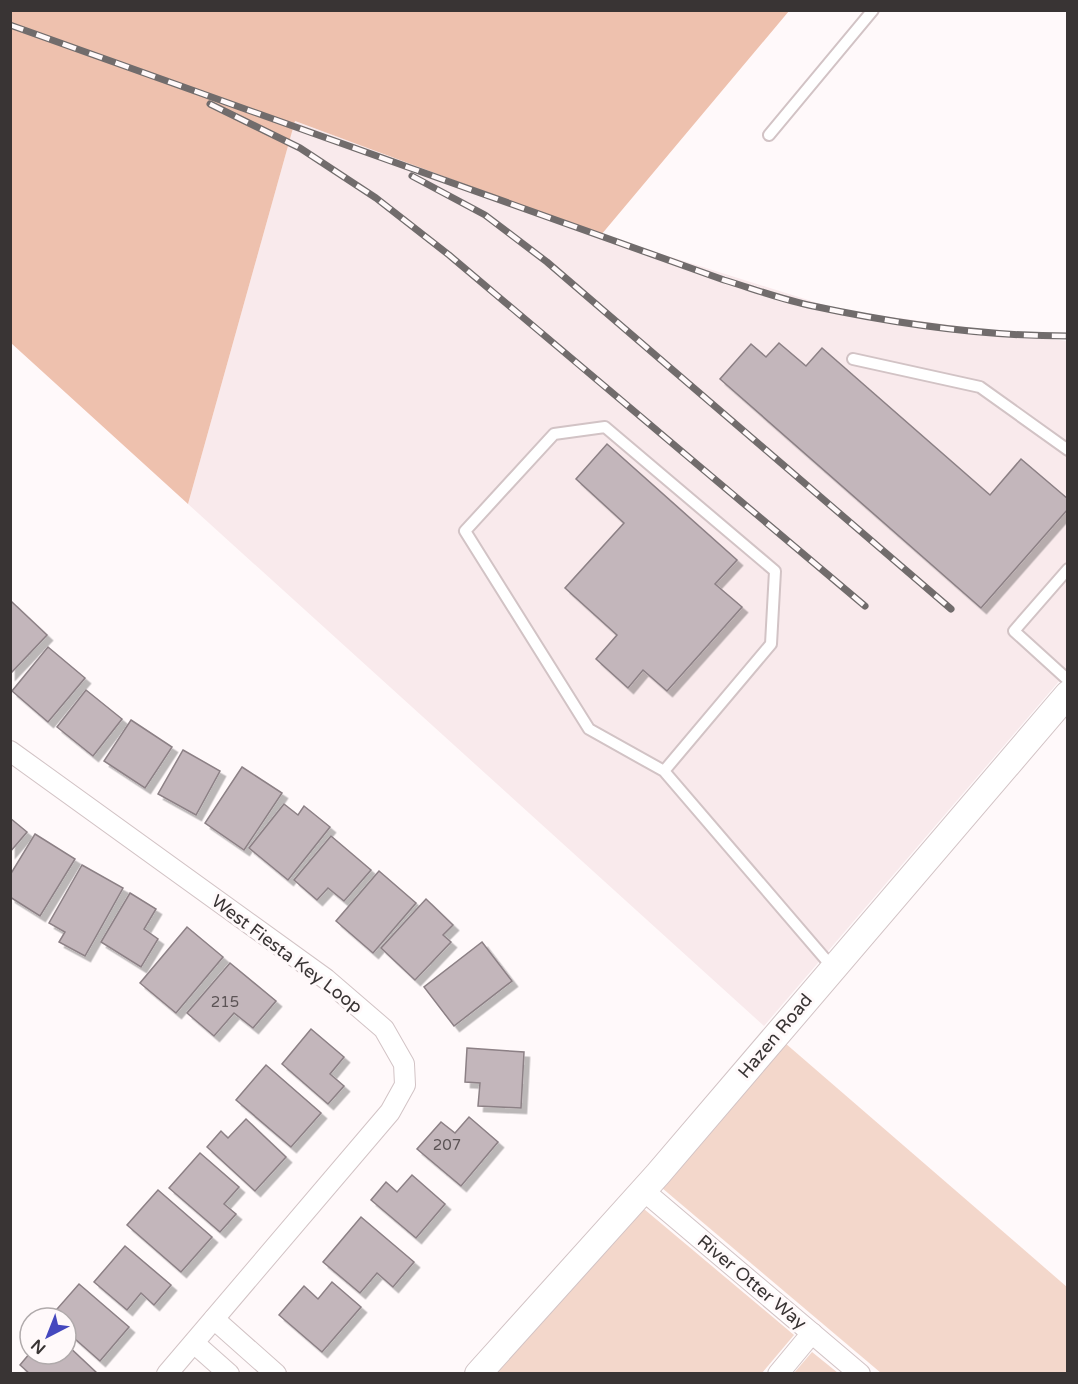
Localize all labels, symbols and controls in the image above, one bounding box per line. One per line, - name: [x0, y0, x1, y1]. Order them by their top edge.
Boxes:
- street label: West Fiesta Key Loop: [207, 890, 367, 1018]
- street label: Hazen Road: [733, 989, 817, 1083]
- house number: 215: [211, 993, 239, 1011]
- house number: 207: [433, 1136, 461, 1154]
- street label: River Otter Way: [693, 1230, 811, 1334]
- north arrow: [18, 1306, 78, 1366]
- text: N: [27, 1335, 50, 1358]

